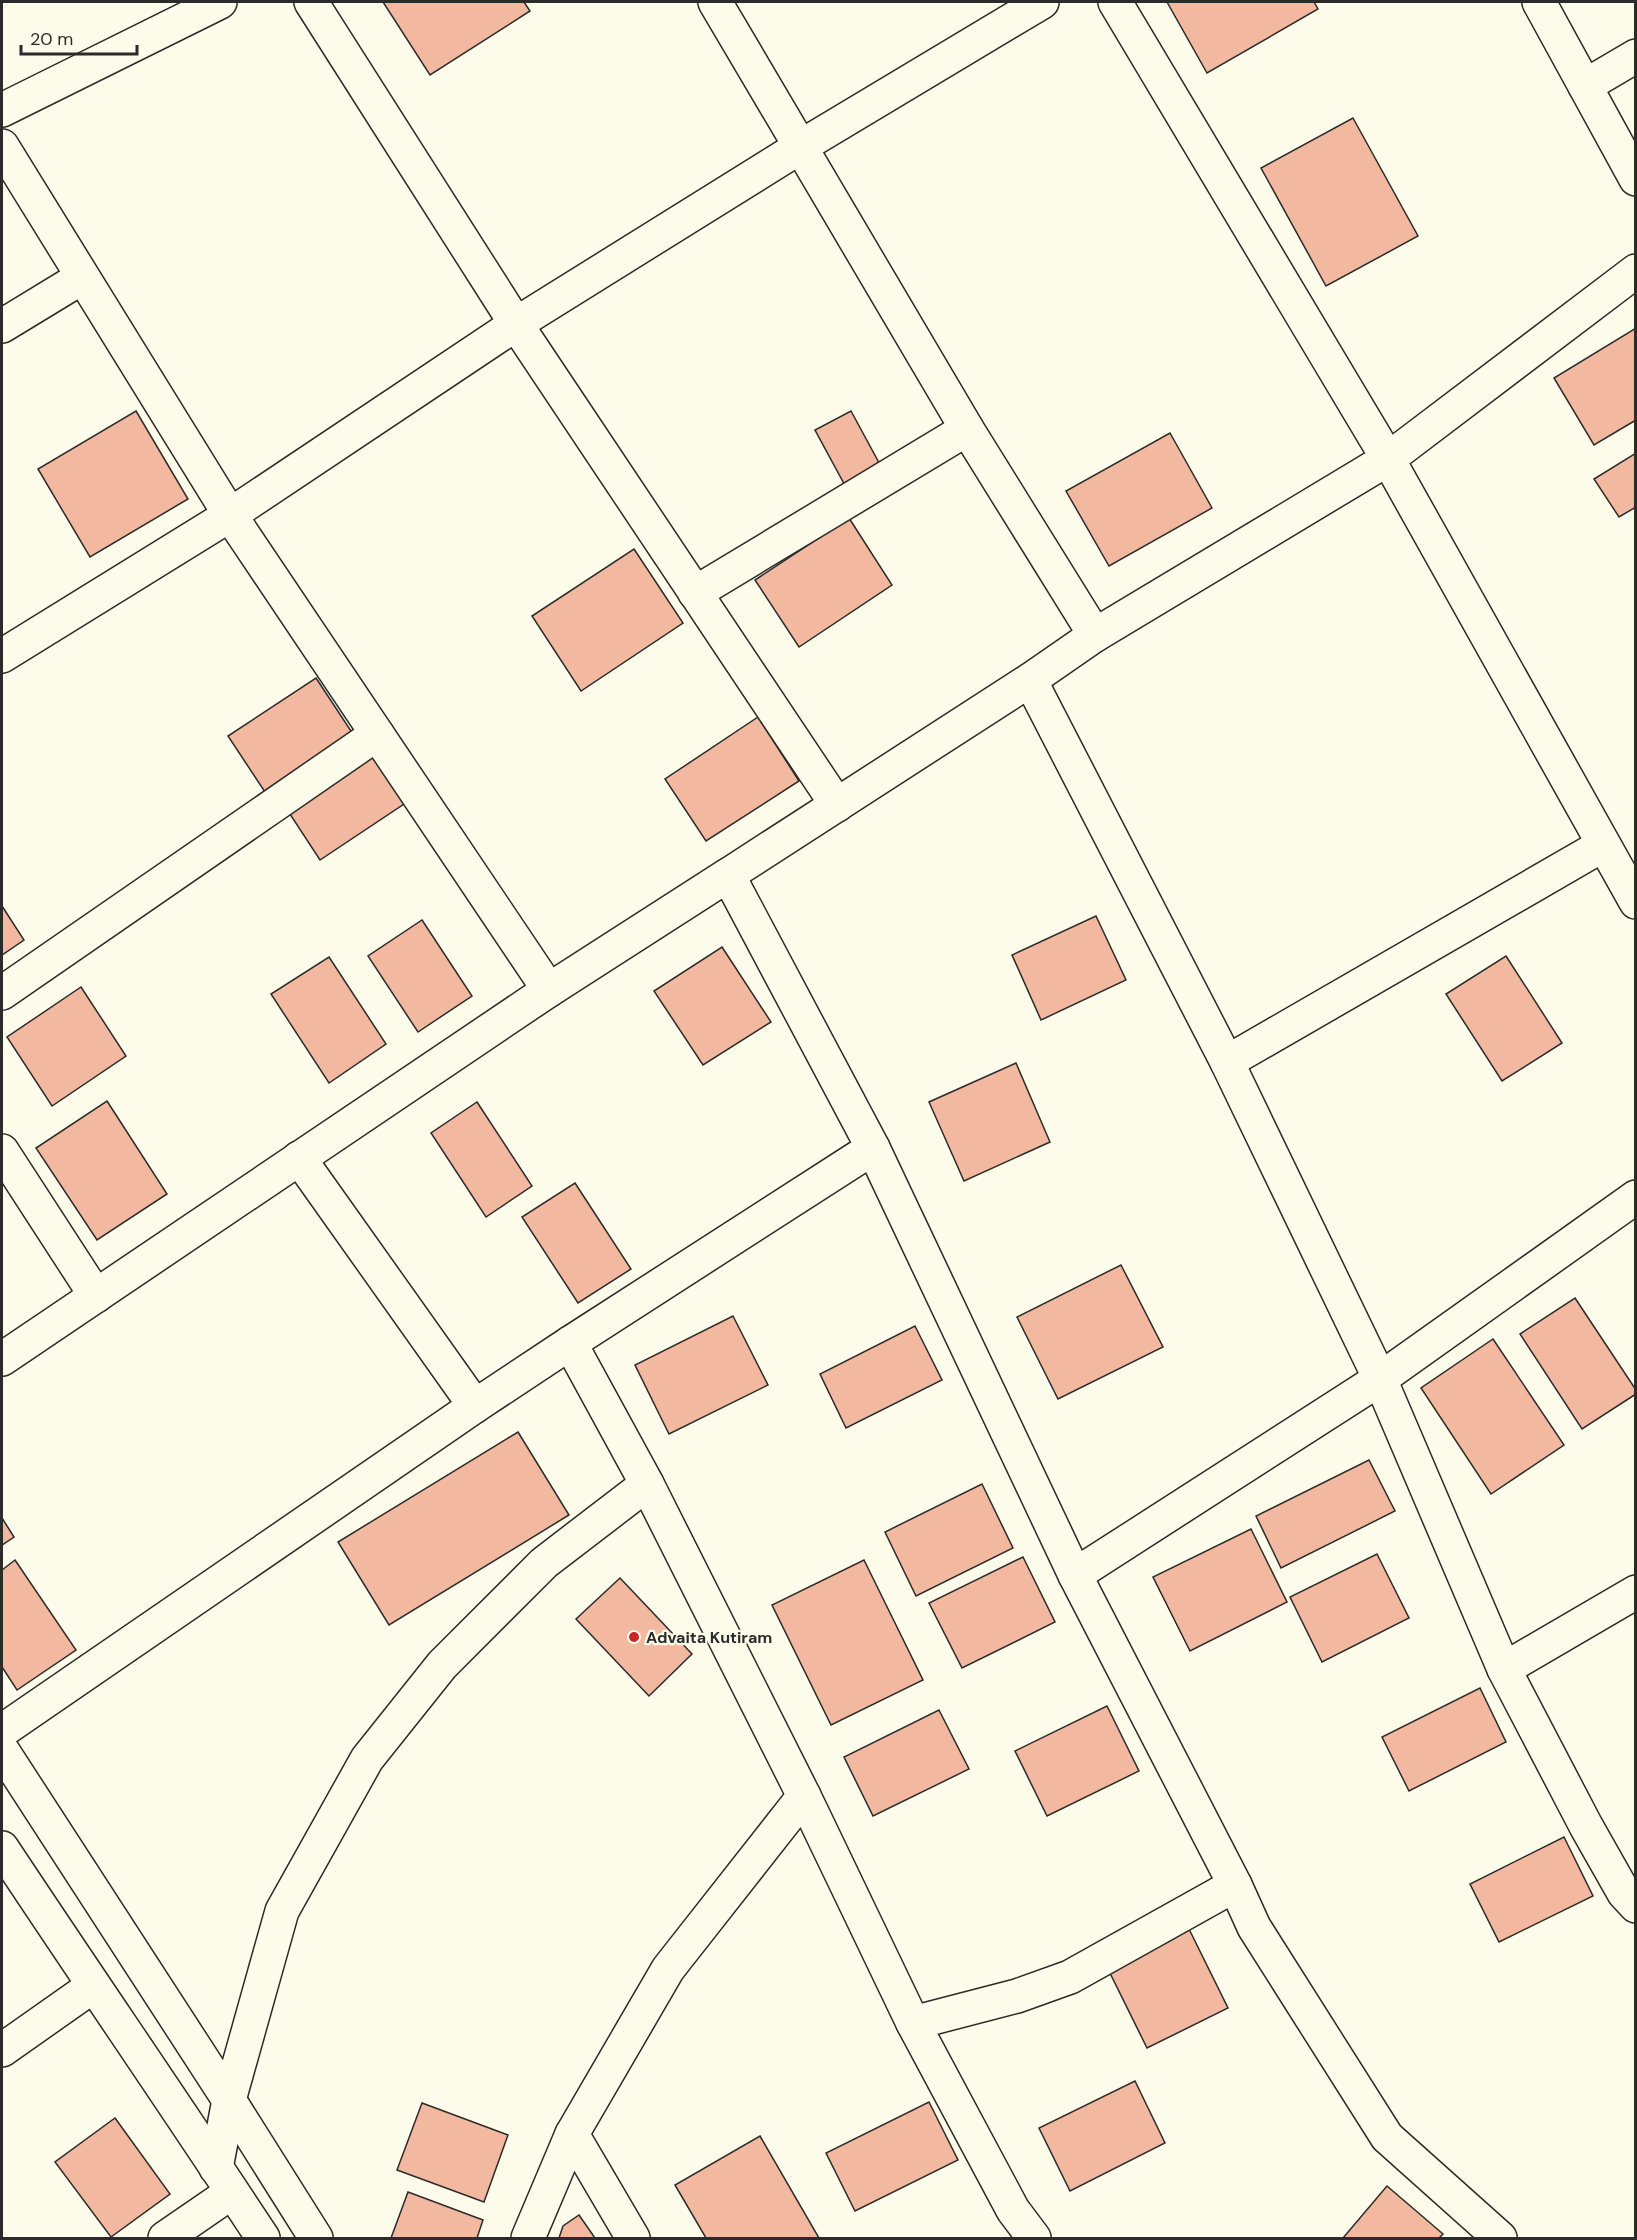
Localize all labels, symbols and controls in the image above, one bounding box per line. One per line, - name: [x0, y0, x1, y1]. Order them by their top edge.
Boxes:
- scale bar: [21, 18, 136, 56]
- text: 20 m: [30, 27, 73, 51]
- place label: Advaita Kutiram: [646, 1627, 772, 1648]
- marker: Advaita Kutiram: [627, 1630, 641, 1644]

